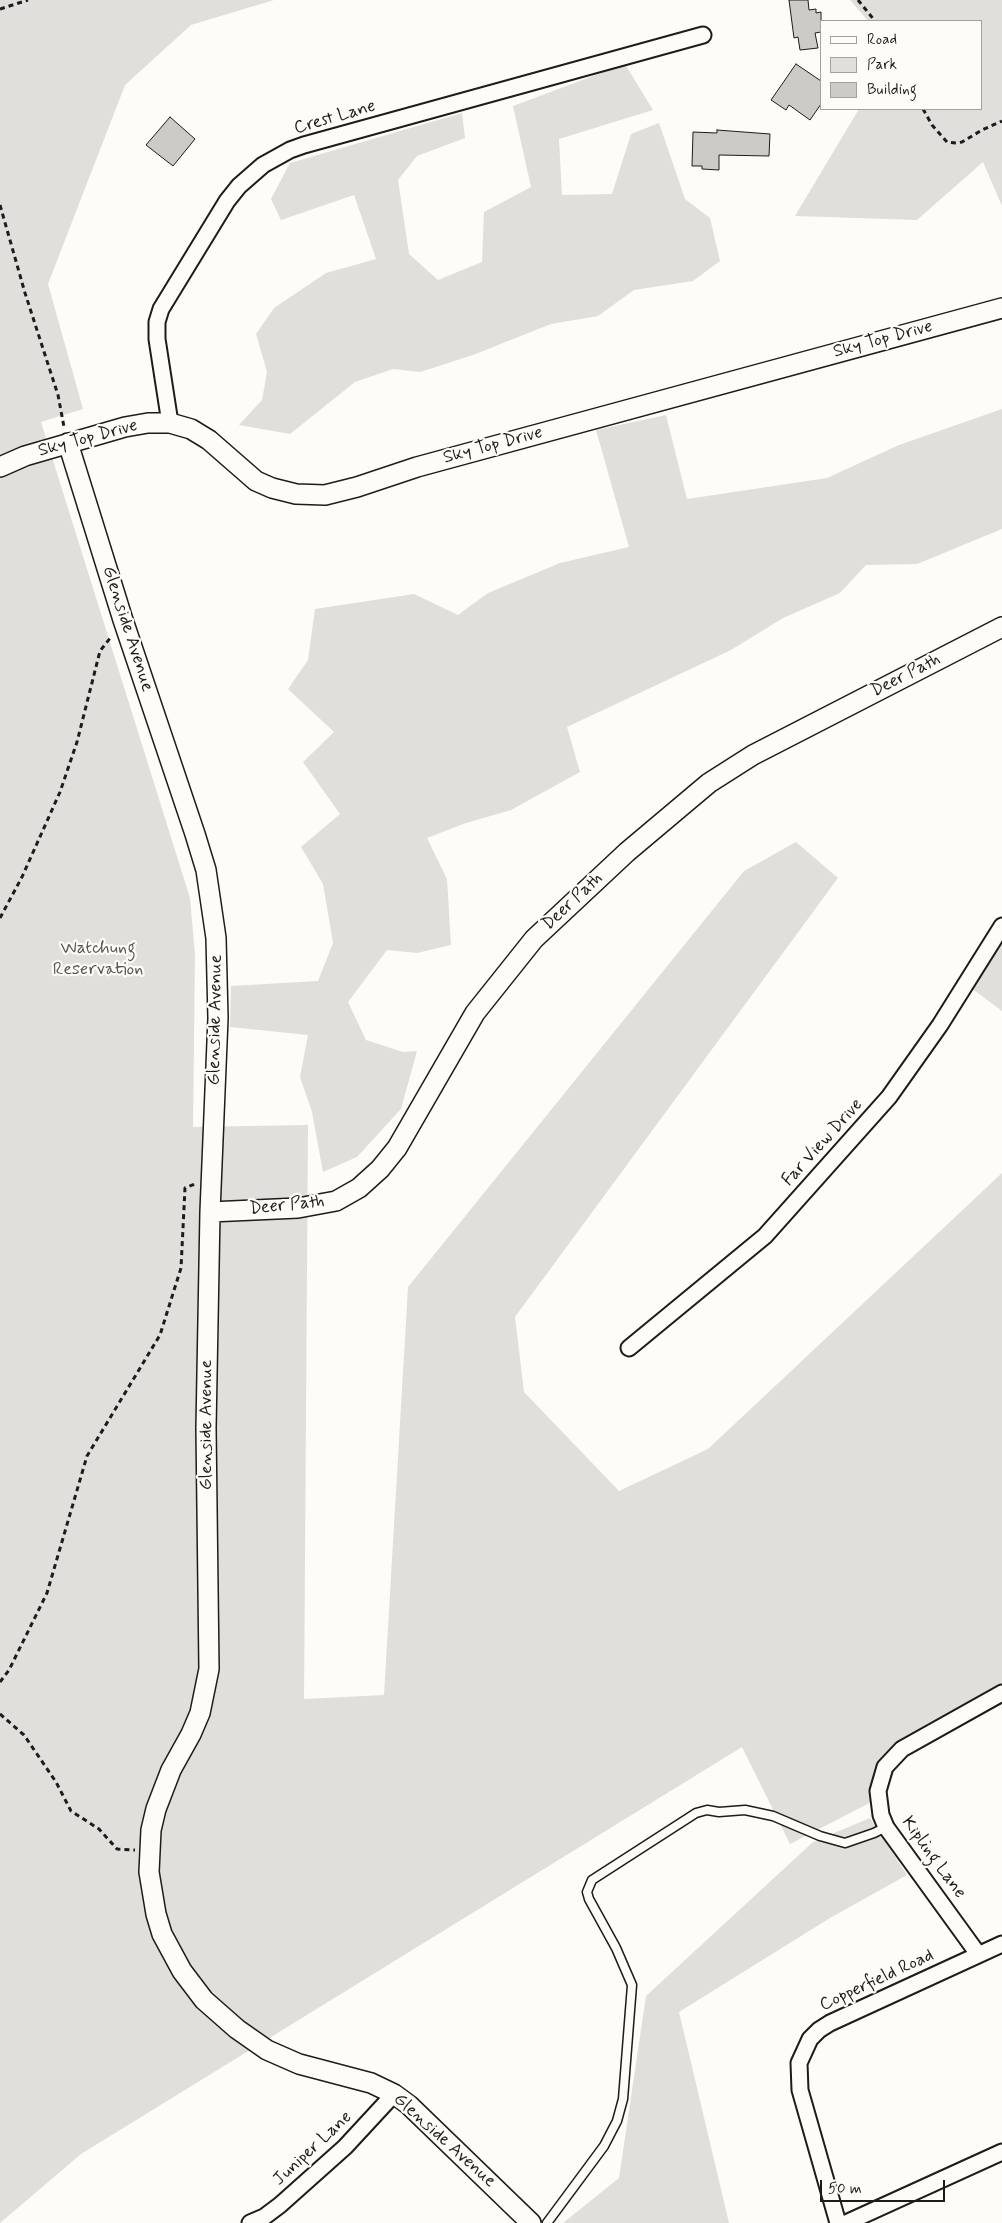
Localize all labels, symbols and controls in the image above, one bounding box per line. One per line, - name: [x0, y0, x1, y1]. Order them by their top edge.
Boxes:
- legend: [820, 20, 982, 110]
- text: Road: [867, 30, 897, 50]
- text: Park: [867, 55, 897, 75]
- text: Building: [867, 80, 917, 100]
- street label: Crest Lane: [292, 96, 378, 140]
- street label: Sky Top Drive: [831, 316, 935, 364]
- street label: Sky Top Drive: [36, 415, 140, 463]
- street label: Sky Top Drive: [441, 422, 545, 470]
- street label: Glenside Avenue: [97, 564, 157, 694]
- street label: Deer Path: [868, 649, 944, 703]
- street label: Deer Path: [538, 868, 608, 936]
- park label: Watchung Reservation: [53, 938, 143, 981]
- street label: Glenside Avenue: [204, 954, 228, 1086]
- street label: Far View Drive: [778, 1095, 868, 1191]
- street label: Deer Path: [248, 1191, 326, 1221]
- street label: Glenside Avenue: [196, 1360, 218, 1490]
- street label: Kipling Lane: [896, 1813, 970, 1903]
- street label: Copperfield Road: [817, 1945, 937, 2017]
- street label: Glenside Avenue: [388, 2089, 500, 2193]
- street label: Juniper Lane: [269, 2107, 357, 2191]
- scale bar: [822, 2170, 947, 2202]
- text: 50 m: [828, 2179, 862, 2199]

